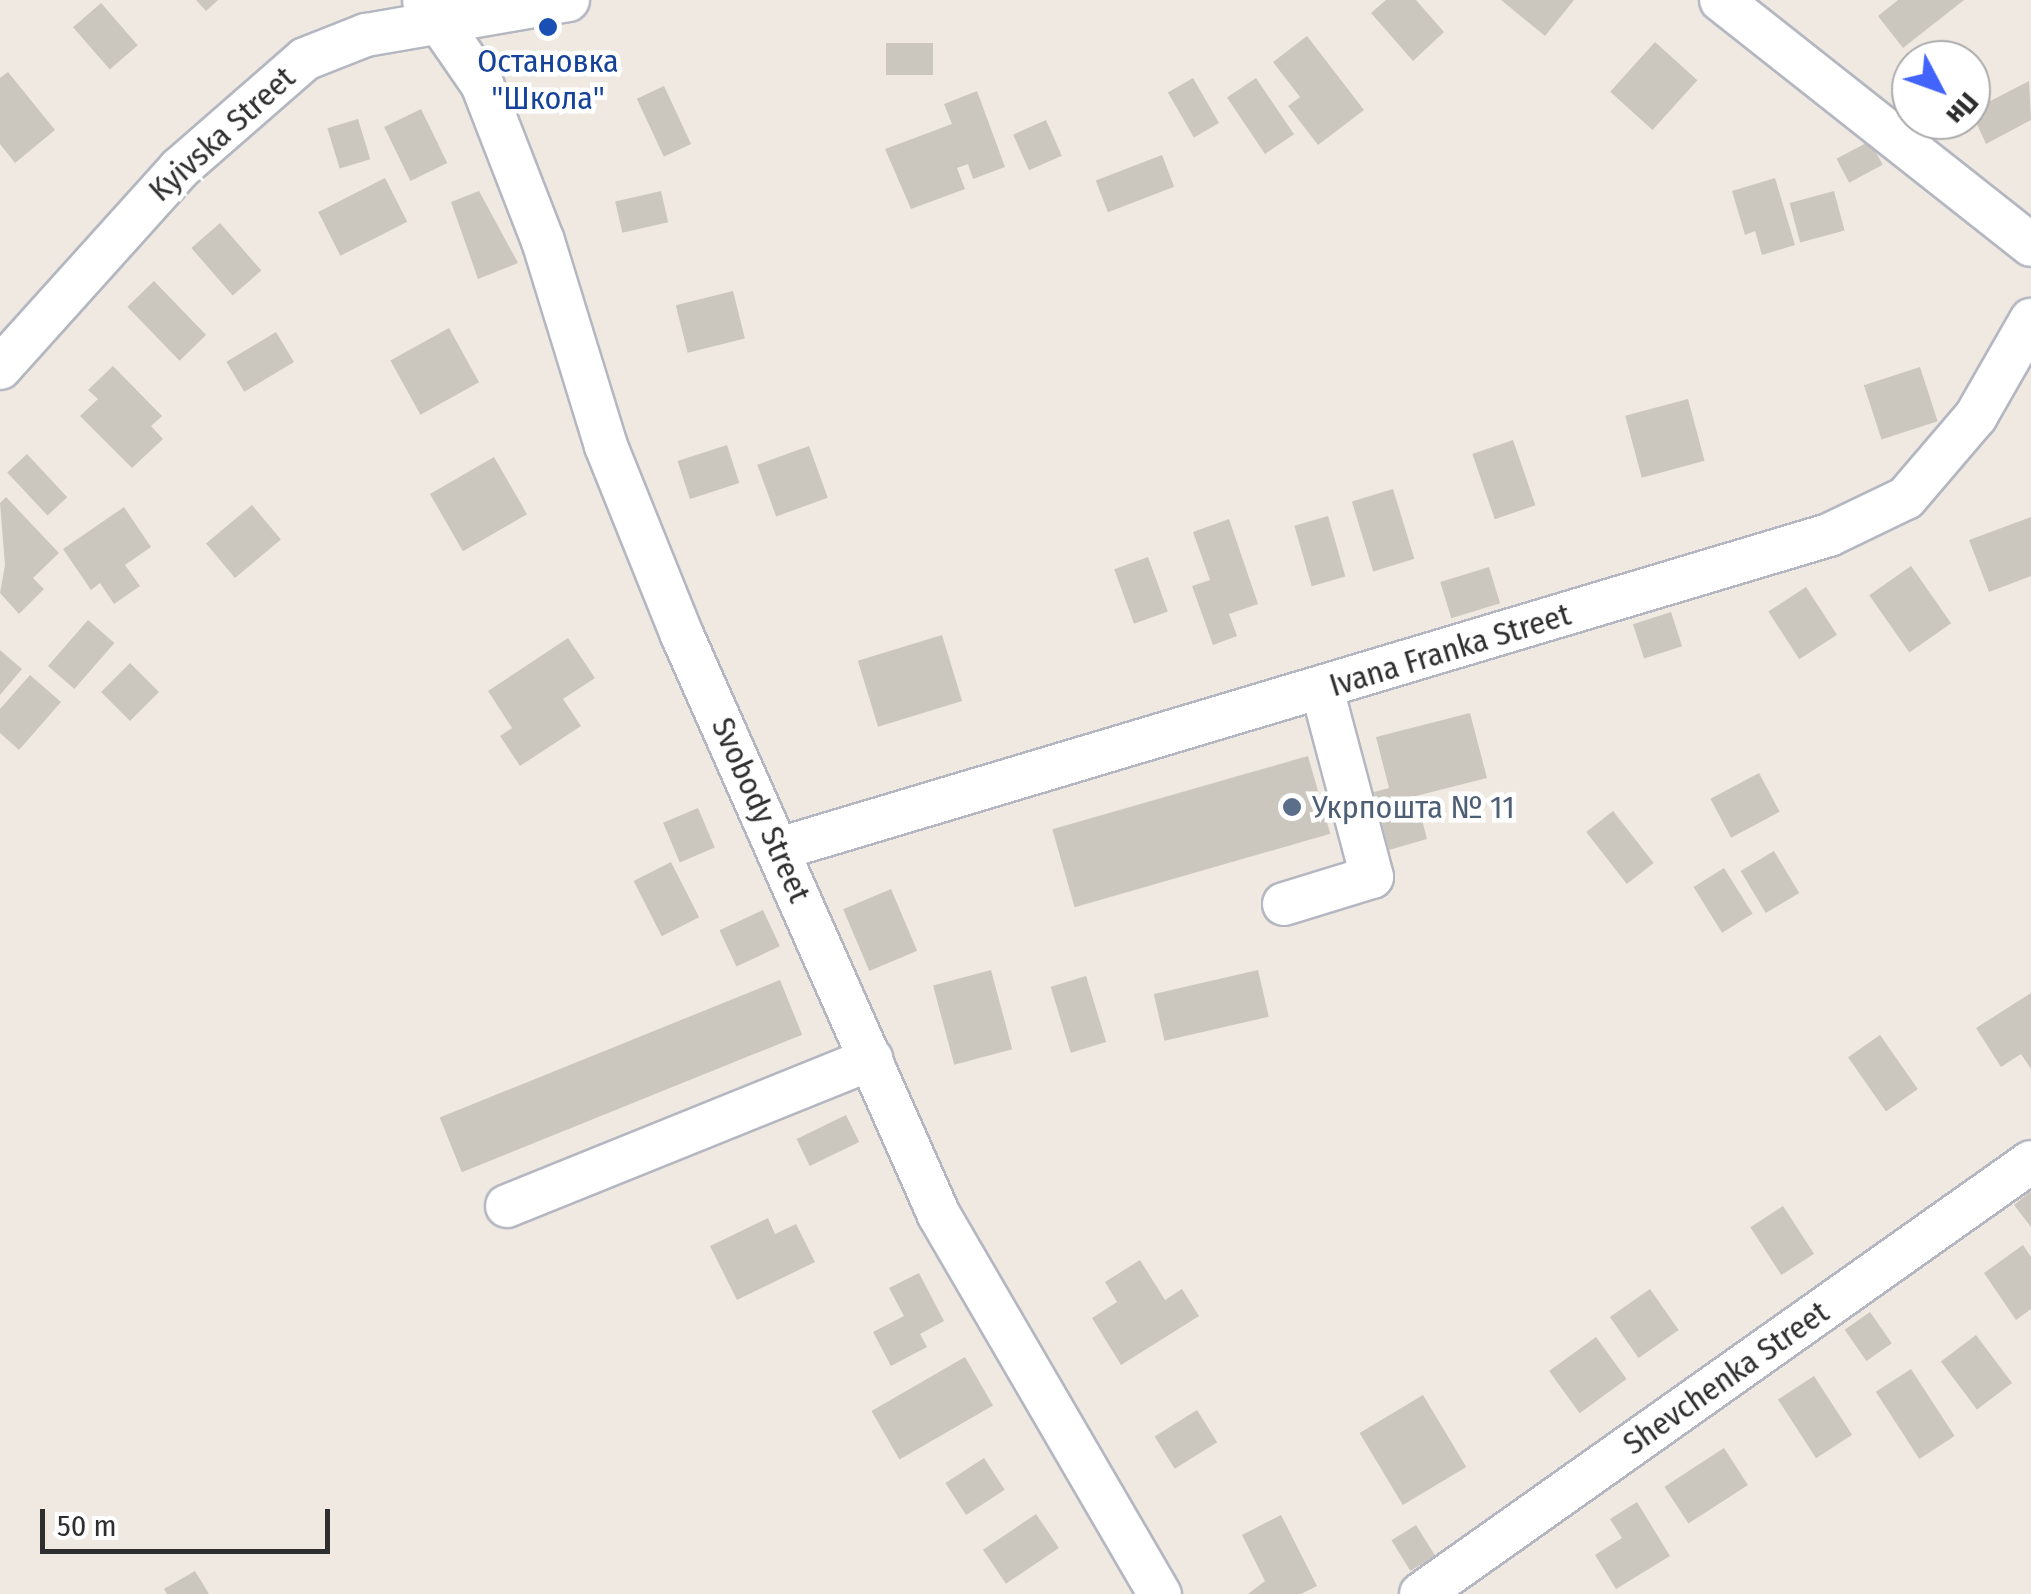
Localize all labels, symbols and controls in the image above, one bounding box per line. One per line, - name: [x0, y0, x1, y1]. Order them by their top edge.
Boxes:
- marker: Остановка "Школа": [537, 16, 559, 38]
- north arrow: [1891, 40, 1991, 140]
- place label: Остановка "Школа": [477, 43, 619, 118]
- street label: Kyivska Street: [141, 59, 303, 209]
- text: Пн: [1940, 86, 1985, 131]
- street label: Ivana Franka Street: [1325, 595, 1575, 705]
- street label: Svobody Street: [703, 712, 819, 908]
- place label: Укрпошта № 11: [1312, 788, 1515, 826]
- marker: Укрпошта № 11: [1281, 796, 1303, 818]
- street label: Shevchenka Street: [1616, 1293, 1836, 1463]
- scale bar: [45, 1489, 335, 1551]
- text: 50 m: [57, 1508, 117, 1544]

